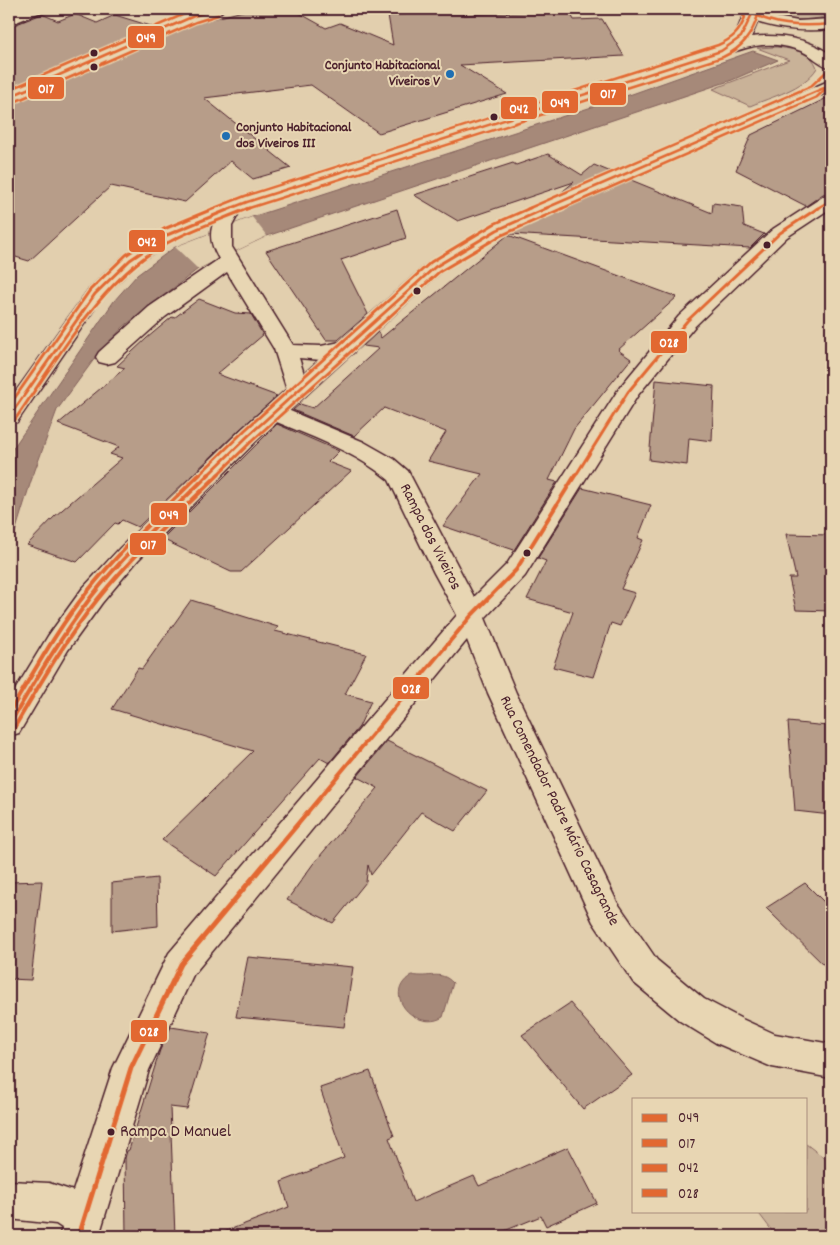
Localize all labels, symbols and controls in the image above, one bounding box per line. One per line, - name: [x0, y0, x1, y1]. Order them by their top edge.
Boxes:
- line badge: 049: [127, 25, 165, 49]
- text: 049: [136, 29, 156, 49]
- unlabelled marker: [89, 48, 99, 58]
- place label: Conjunto Habitacional Viveiros V: [325, 56, 441, 92]
- unlabelled marker: [89, 62, 99, 72]
- marker: Conjunto Habitacional Viveiros V: [444, 68, 456, 80]
- line badge: 017: [27, 76, 65, 100]
- text: 017: [38, 80, 55, 100]
- line badge: 017: [589, 82, 627, 106]
- text: 017: [600, 85, 617, 105]
- line badge: 049: [541, 90, 579, 114]
- text: 049: [550, 94, 570, 114]
- line badge: 042: [500, 96, 538, 120]
- text: 042: [509, 100, 529, 120]
- unlabelled marker: [489, 112, 499, 122]
- place label: Conjunto Habitacional dos Viveiros III: [236, 118, 352, 154]
- marker: Conjunto Habitacional dos Viveiros III: [220, 130, 232, 142]
- line badge: 042: [128, 229, 166, 253]
- text: 042: [137, 233, 157, 253]
- unlabelled marker: [762, 240, 772, 250]
- unlabelled marker: [412, 286, 422, 296]
- line badge: 028: [650, 330, 688, 354]
- text: 028: [659, 334, 679, 354]
- street label: Rampa dos Viveiros: [393, 480, 467, 595]
- line badge: 049: [150, 502, 188, 526]
- text: 049: [159, 506, 179, 526]
- line badge: 017: [129, 532, 167, 556]
- text: 017: [140, 536, 157, 556]
- unlabelled marker: [522, 548, 532, 558]
- line badge: 028: [392, 676, 430, 700]
- text: 028: [401, 680, 421, 700]
- street label: Rua Comendador Padre Mário Casagrande: [493, 692, 625, 930]
- line badge: 028: [130, 1019, 168, 1043]
- text: 028: [139, 1023, 159, 1043]
- legend: [632, 1098, 808, 1212]
- text: 049: [678, 1108, 699, 1130]
- place label: Rampa D Manuel: [120, 1120, 232, 1145]
- marker: Rampa D Manuel: [106, 1127, 116, 1137]
- text: 017: [678, 1134, 695, 1156]
- text: 042: [678, 1158, 699, 1180]
- text: 028: [678, 1184, 699, 1206]

